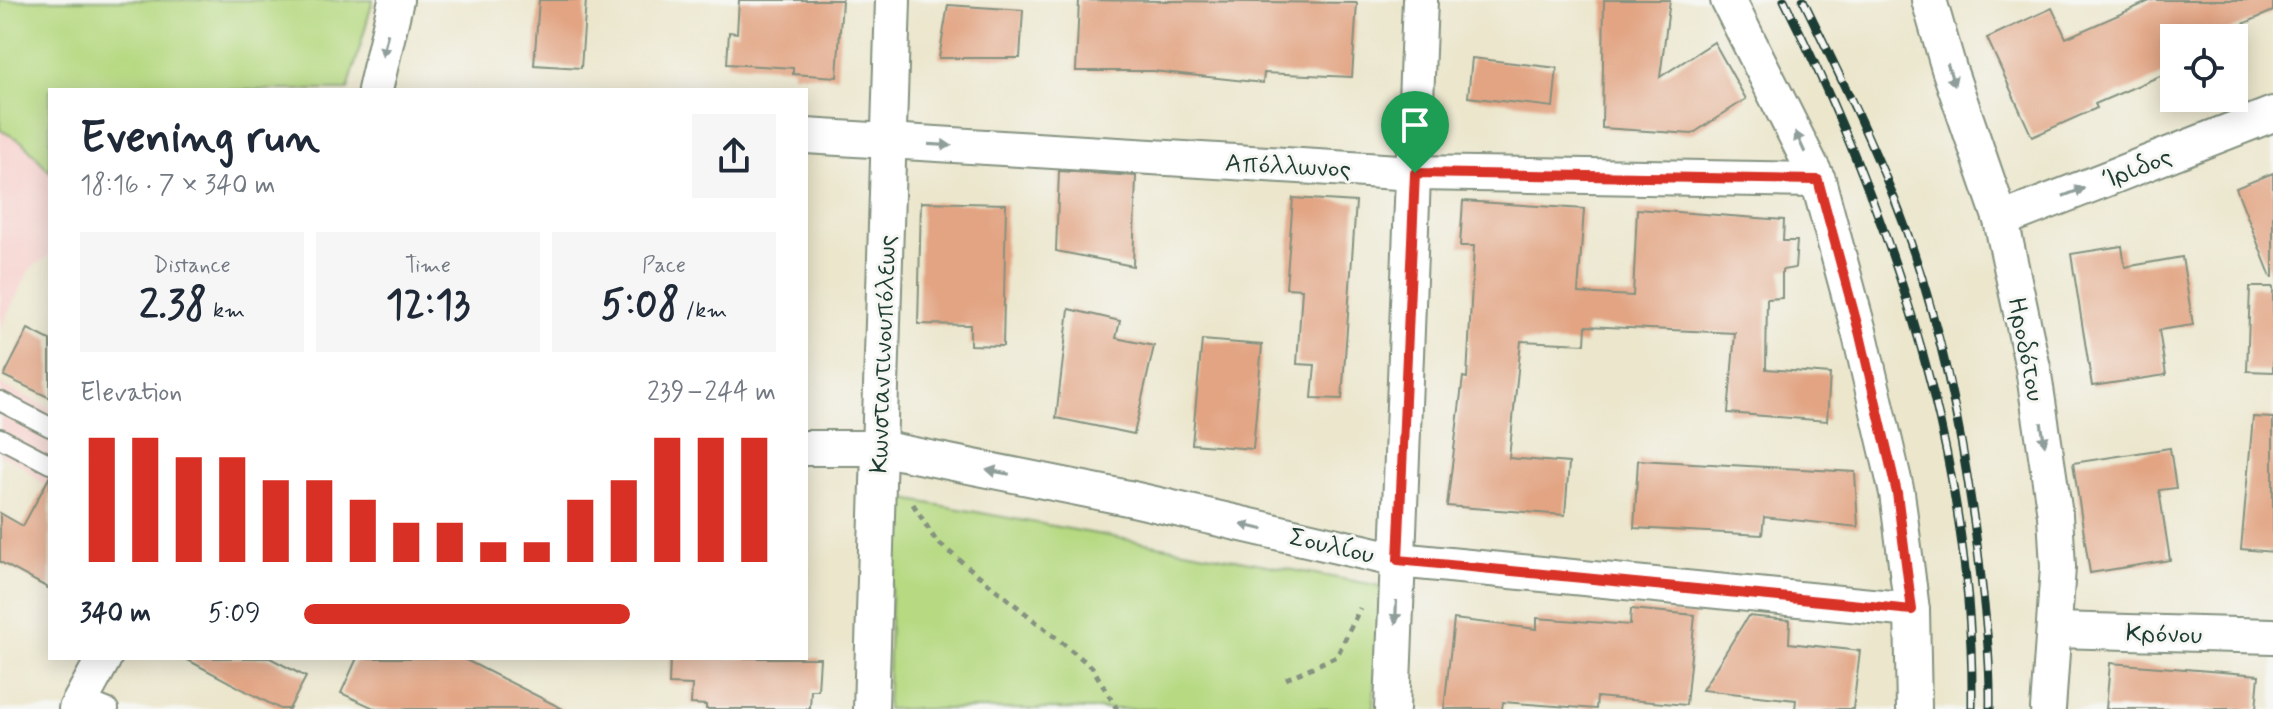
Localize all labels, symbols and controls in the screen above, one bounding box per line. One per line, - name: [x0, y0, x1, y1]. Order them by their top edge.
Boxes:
- map controls: [2160, 24, 2248, 112]
- button: locate: [2160, 24, 2248, 112]
- one-way arrow: [379, 33, 391, 58]
- one-way arrow: [1945, 63, 1957, 87]
- pin: [1381, 91, 1449, 173]
- icon: arrive: [1393, 103, 1437, 147]
- text: Evening run: [80, 110, 320, 168]
- button: share: [692, 114, 776, 198]
- one-way arrow: [1793, 130, 1807, 153]
- one-way arrow: [928, 138, 953, 151]
- street label: Ίριδος: [2098, 140, 2177, 197]
- street label: Απόλλωνος: [1224, 147, 1352, 187]
- text: 18:16 · 7 × 340 m: [80, 169, 275, 203]
- one-way arrow: [2062, 185, 2086, 198]
- street label: Κωνσταντινουπόλεως: [863, 234, 905, 474]
- text: Distance: [153, 252, 231, 280]
- text: Time: [405, 252, 451, 280]
- text: Pace: [642, 252, 686, 280]
- text: 2.38: [139, 280, 207, 332]
- text: 12:13: [386, 280, 470, 332]
- text: 5:08: [601, 280, 680, 332]
- street label: Ηροδότου: [1998, 294, 2052, 404]
- text: km: [207, 297, 245, 325]
- text: /km: [680, 297, 727, 325]
- text: Elevation: [80, 376, 182, 410]
- text: 239–244 m: [647, 376, 776, 410]
- one-way arrow: [2037, 422, 2050, 447]
- one-way arrow: [985, 465, 1010, 478]
- one-way arrow: [1239, 520, 1264, 532]
- street label: Σουλίου: [1286, 521, 1377, 573]
- text: 340 m: [80, 597, 151, 631]
- text: 5:09: [208, 597, 261, 631]
- one-way arrow: [1389, 600, 1402, 625]
- street label: Κρόνου: [2125, 617, 2203, 653]

